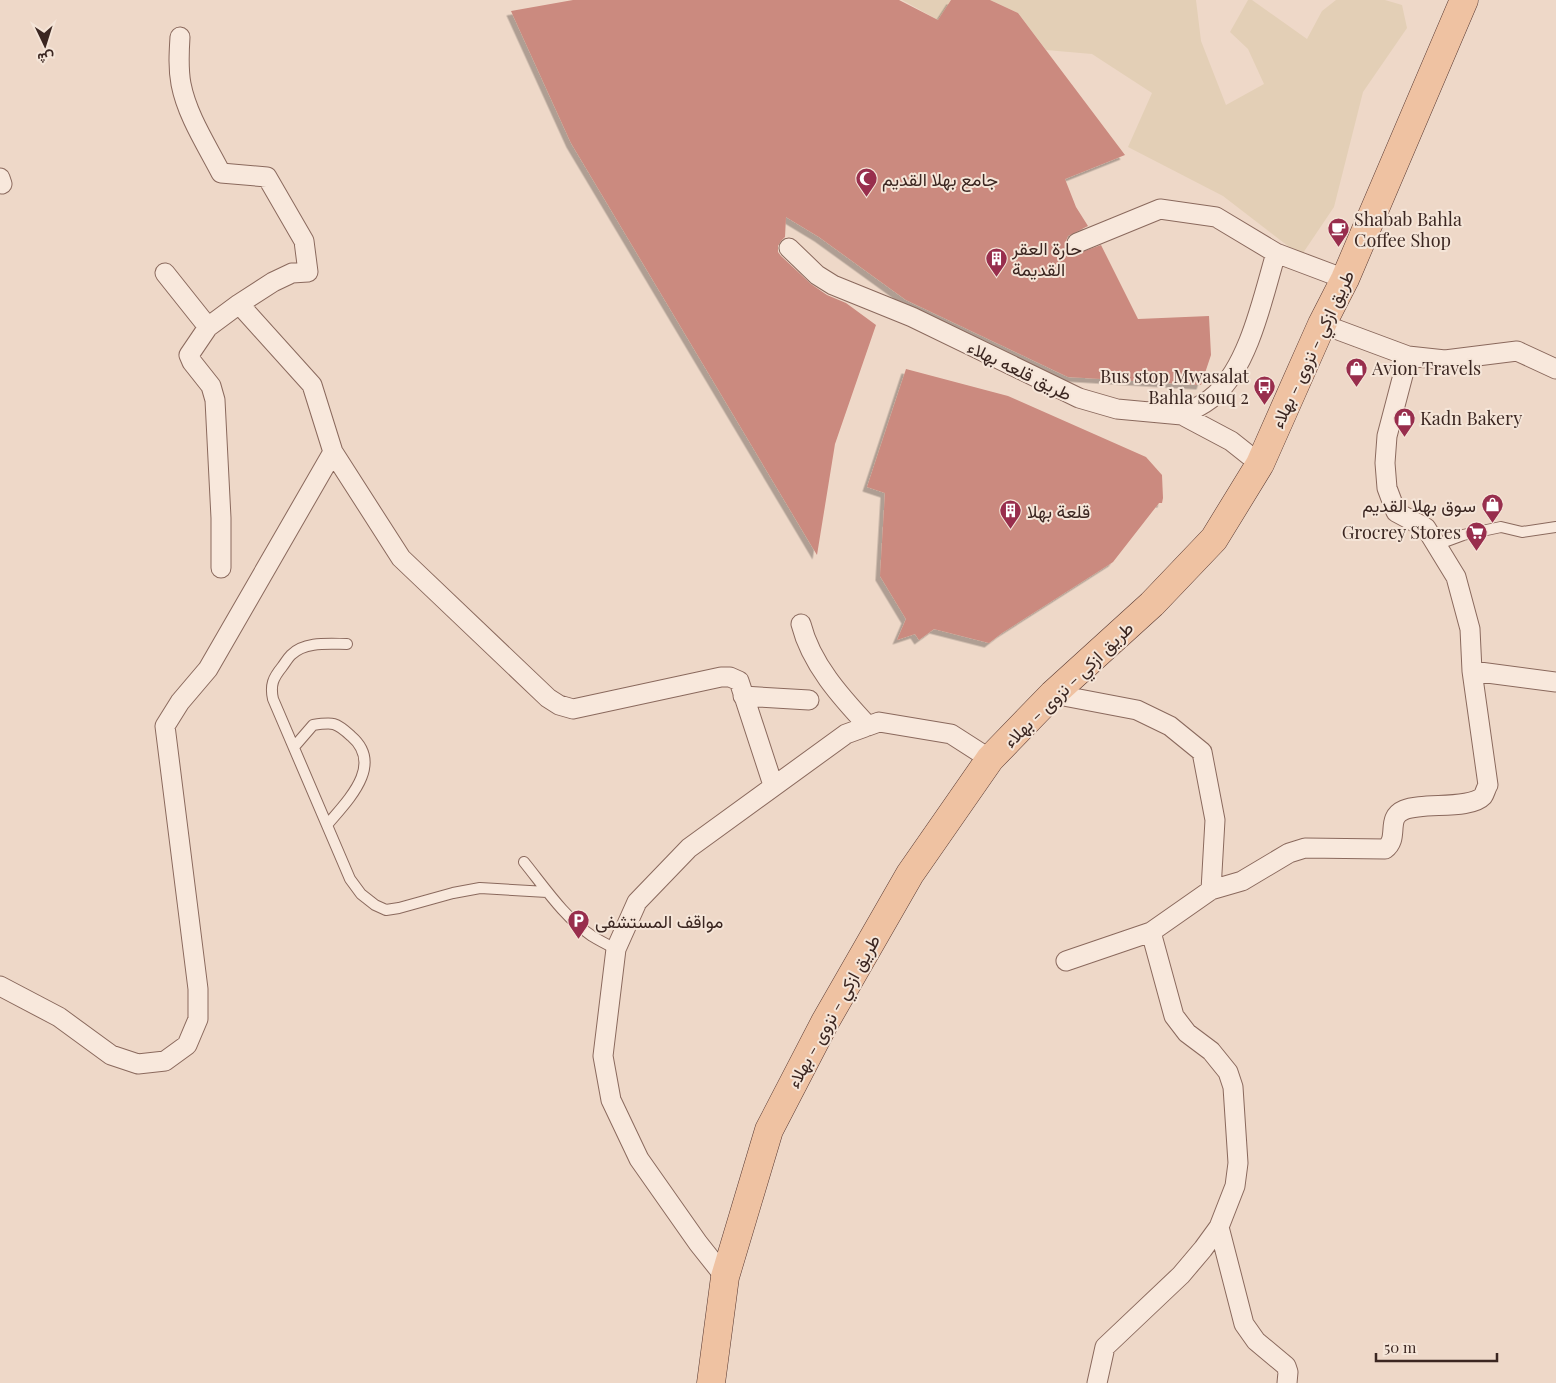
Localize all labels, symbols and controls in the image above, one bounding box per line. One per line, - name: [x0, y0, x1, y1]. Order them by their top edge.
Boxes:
- north arrow: [20, 20, 70, 70]
- text: ش: [37, 48, 55, 69]
- mosque icon: جامع بهلا القديم: [854, 167, 878, 198]
- place label: جامع بهلا القديم: [882, 167, 998, 192]
- place label: Shabab Bahla Coffee Shop: [1354, 207, 1462, 252]
- cafe icon: Shabab Bahla Coffee Shop: [1326, 217, 1350, 248]
- place label: حارة العقر القديمة: [1011, 236, 1082, 281]
- building icon: حارة العقر القديمة: [984, 246, 1008, 277]
- street label: طريق ازكي - نزوى - بهلاء: [1265, 266, 1363, 434]
- street label: طريق قلعه بهلاء: [964, 334, 1076, 406]
- shop icon: Avion Travels: [1344, 356, 1368, 387]
- place label: Avion Travels: [1371, 356, 1481, 380]
- place label: Bus stop Mwasalat Bahla souq 2: [1100, 364, 1250, 409]
- bus stop icon: Bus stop Mwasalat Bahla souq 2: [1253, 374, 1277, 405]
- shop icon: Kadn Bakery: [1392, 406, 1416, 437]
- place label: Kadn Bakery: [1420, 406, 1522, 430]
- place label: سوق بهلا القديم: [1362, 493, 1476, 518]
- shop icon: سوق بهلا القديم: [1480, 493, 1504, 524]
- building icon: قلعة بهلا: [999, 499, 1023, 530]
- place label: قلعة بهلا: [1027, 499, 1090, 523]
- place label: Grocrey Stores: [1342, 520, 1461, 544]
- supermarket icon: Grocrey Stores: [1465, 520, 1489, 551]
- street label: طريق ازكي - نزوى - بهلاء: [998, 616, 1141, 755]
- parking icon: مواقف المستشفى: [567, 909, 591, 940]
- place label: مواقف المستشفى: [595, 909, 723, 933]
- street label: طريق ازكي - نزوى - بهلاء: [781, 930, 889, 1094]
- scale bar: [1376, 1330, 1497, 1362]
- text: 50 m: [1384, 1337, 1417, 1357]

